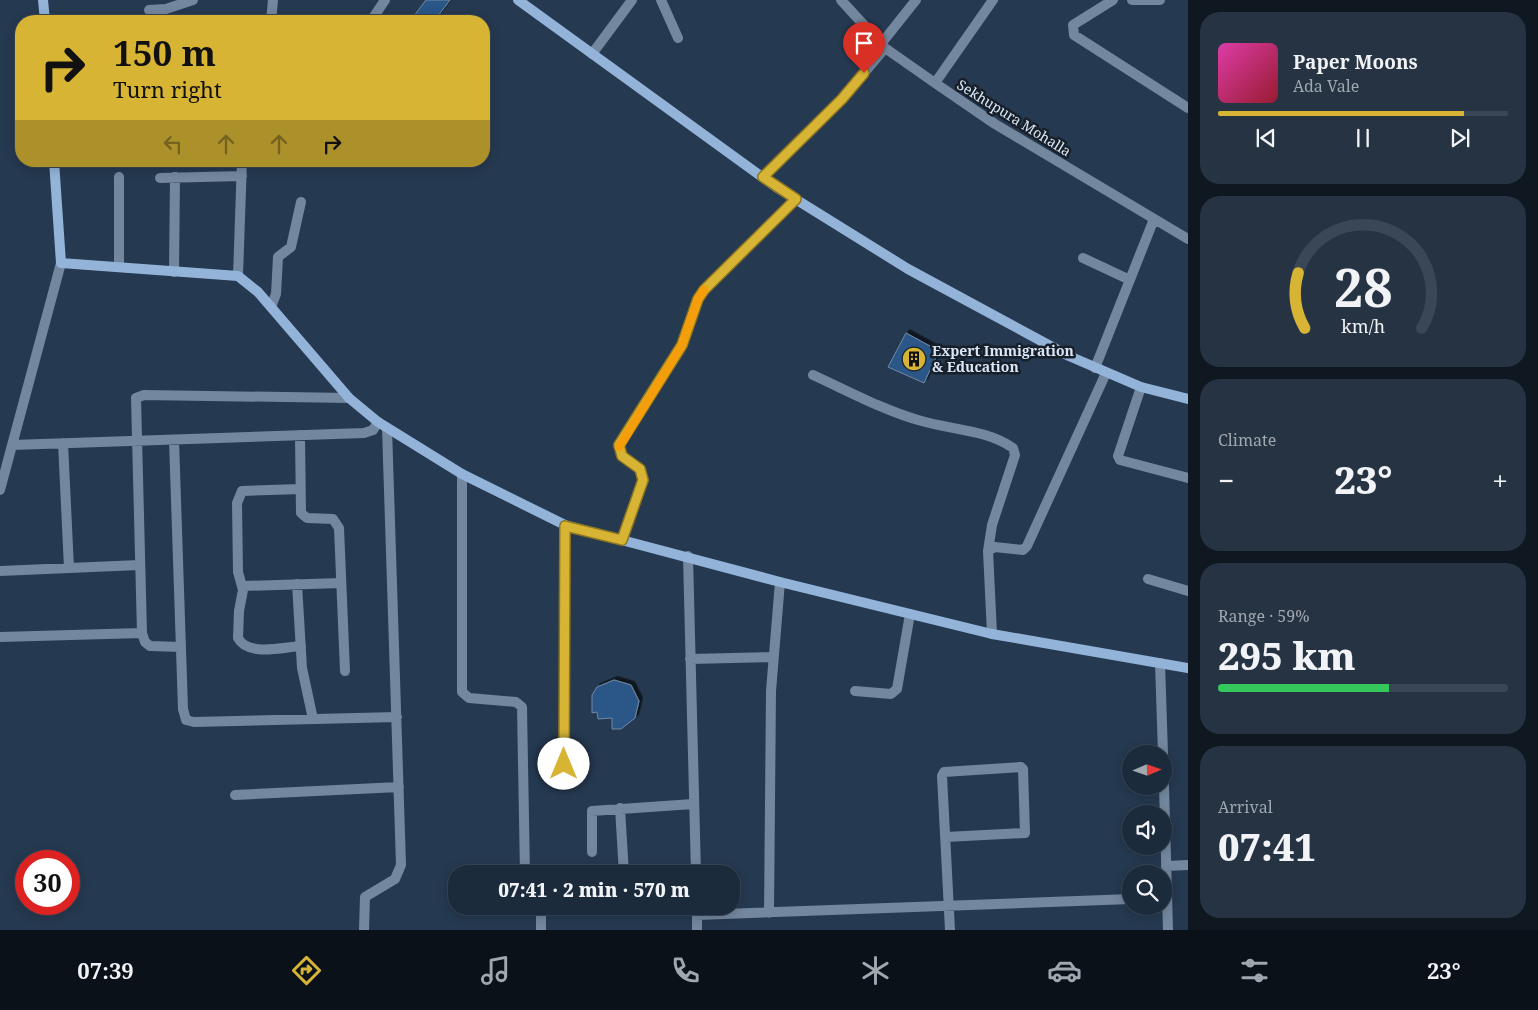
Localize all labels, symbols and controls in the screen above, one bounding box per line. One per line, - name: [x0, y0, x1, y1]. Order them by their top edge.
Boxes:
- pin: [843, 22, 885, 73]
- text: 150 m: [113, 29, 216, 76]
- icon: arrive: [850, 29, 878, 57]
- icon: right: [30, 35, 95, 100]
- text: Paper Moons: [1293, 49, 1418, 75]
- text: Turn right: [113, 74, 222, 104]
- street label: Sekhupura Mohalla: [954, 75, 1075, 160]
- text: Ada Vale: [1293, 75, 1359, 97]
- icon: previous: [1252, 124, 1280, 152]
- icon: pause: [1349, 124, 1377, 152]
- icon: next: [1446, 124, 1474, 152]
- icon: left: [159, 130, 187, 158]
- icon: ahead: [212, 130, 240, 158]
- icon: ahead: [265, 130, 293, 158]
- icon: right: [318, 130, 346, 158]
- text: 28: [1334, 251, 1392, 322]
- text: km/h: [1341, 314, 1385, 338]
- place label: Expert Immigration & Education: [932, 341, 1074, 376]
- building icon: Expert Immigration & Education: [901, 346, 927, 372]
- text: Climate: [1218, 429, 1276, 451]
- text: 23°: [1334, 453, 1392, 505]
- text: −: [1218, 461, 1234, 499]
- text: +: [1492, 461, 1508, 499]
- text: Range · 59%: [1218, 605, 1310, 627]
- text: 295 km: [1218, 629, 1356, 681]
- position arrow: [537, 737, 589, 789]
- north arrow: [1122, 745, 1172, 795]
- map controls: [1122, 745, 1172, 915]
- text: Arrival: [1218, 796, 1273, 818]
- button: sound: [1122, 805, 1172, 855]
- text: 07:41: [1218, 820, 1316, 872]
- speed limit sign: 30: [15, 850, 80, 915]
- button: search: [1122, 865, 1172, 915]
- text: 07:41 · 2 min · 570 m: [498, 877, 690, 903]
- icon: directions: [289, 953, 324, 988]
- icon: music: [478, 953, 513, 988]
- icon: phone: [668, 953, 703, 988]
- icon: climate: [858, 953, 893, 988]
- icon: car: [1047, 953, 1082, 988]
- icon: filters: [1237, 953, 1272, 988]
- text: 07:39: [77, 955, 134, 985]
- text: 23°: [1427, 955, 1461, 985]

